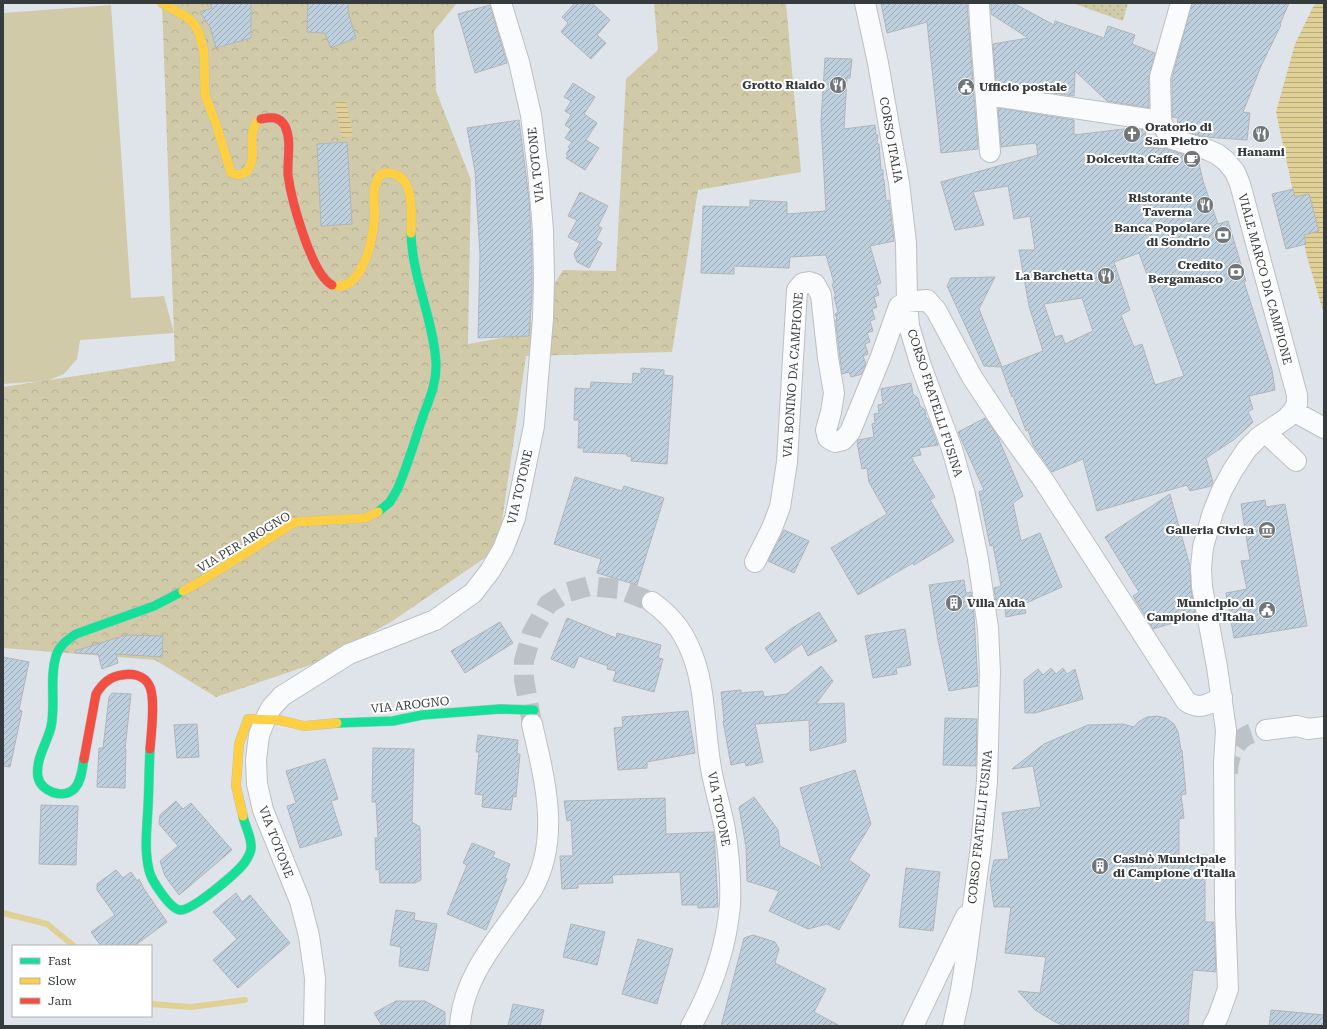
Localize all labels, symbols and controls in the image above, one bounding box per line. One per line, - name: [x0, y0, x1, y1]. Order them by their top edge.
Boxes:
- restaurant icon: Grotto Rialdo: [828, 75, 848, 95]
- public building icon: Ufficio postale: [956, 77, 976, 97]
- place label: Grotto Rialdo: [742, 78, 825, 92]
- place label: Ufficio postale: [979, 80, 1067, 94]
- street label: CORSO ITALIA: [877, 96, 906, 185]
- place label: Oratorio di San Pietro: [1145, 120, 1212, 148]
- church icon: Oratorio di San Pietro: [1122, 124, 1142, 144]
- restaurant icon: Hanami: [1251, 124, 1271, 144]
- street label: VIA TOTONE: [525, 126, 547, 204]
- place label: Hanami: [1237, 145, 1285, 159]
- cafe icon: Dolcevita Caffe: [1182, 149, 1202, 169]
- place label: Dolcevita Caffe: [1086, 152, 1179, 166]
- place label: Ristorante Taverna: [1128, 191, 1192, 219]
- street label: VIALE MARCO DA CAMPIONE: [1235, 192, 1295, 366]
- restaurant icon: Ristorante Taverna: [1195, 195, 1215, 215]
- place label: Banca Popolare di Sondrio: [1114, 221, 1210, 249]
- bank icon: Banca Popolare di Sondrio: [1213, 225, 1233, 245]
- place label: Credito Bergamasco: [1148, 258, 1223, 286]
- bank icon: Credito Bergamasco: [1226, 262, 1246, 282]
- restaurant icon: La Barchetta: [1096, 266, 1116, 286]
- place label: La Barchetta: [1015, 269, 1093, 283]
- street label: VIA BONINO DA CAMPIONE: [780, 292, 806, 458]
- street label: CORSO FRATELLI FUSINA: [904, 327, 966, 479]
- street label: VIA TOTONE: [505, 448, 535, 526]
- street label: VIA PER AROGNO: [195, 509, 293, 575]
- museum icon: Galleria Civica: [1257, 520, 1277, 540]
- place label: Galleria Civica: [1166, 523, 1254, 537]
- building icon: Villa Alda: [944, 593, 964, 613]
- place label: Villa Alda: [967, 596, 1025, 610]
- place label: Municipio di Campione d'Italia: [1146, 596, 1254, 624]
- public building icon: Municipio di Campione d'Italia: [1257, 600, 1277, 620]
- street label: VIA AROGNO: [370, 694, 450, 716]
- street label: CORSO FRATELLI FUSINA: [965, 749, 995, 905]
- street label: VIA TOTONE: [705, 770, 733, 848]
- street label: VIA TOTONE: [256, 804, 296, 880]
- place label: Casinò Municipale di Campione d'Italia: [1113, 852, 1236, 880]
- building icon: Casinò Municipale di Campione d'Italia: [1090, 856, 1110, 876]
- legend: [12, 945, 152, 1017]
- text: Fast: [48, 954, 72, 968]
- text: Slow: [48, 974, 76, 988]
- text: Jam: [48, 994, 72, 1008]

